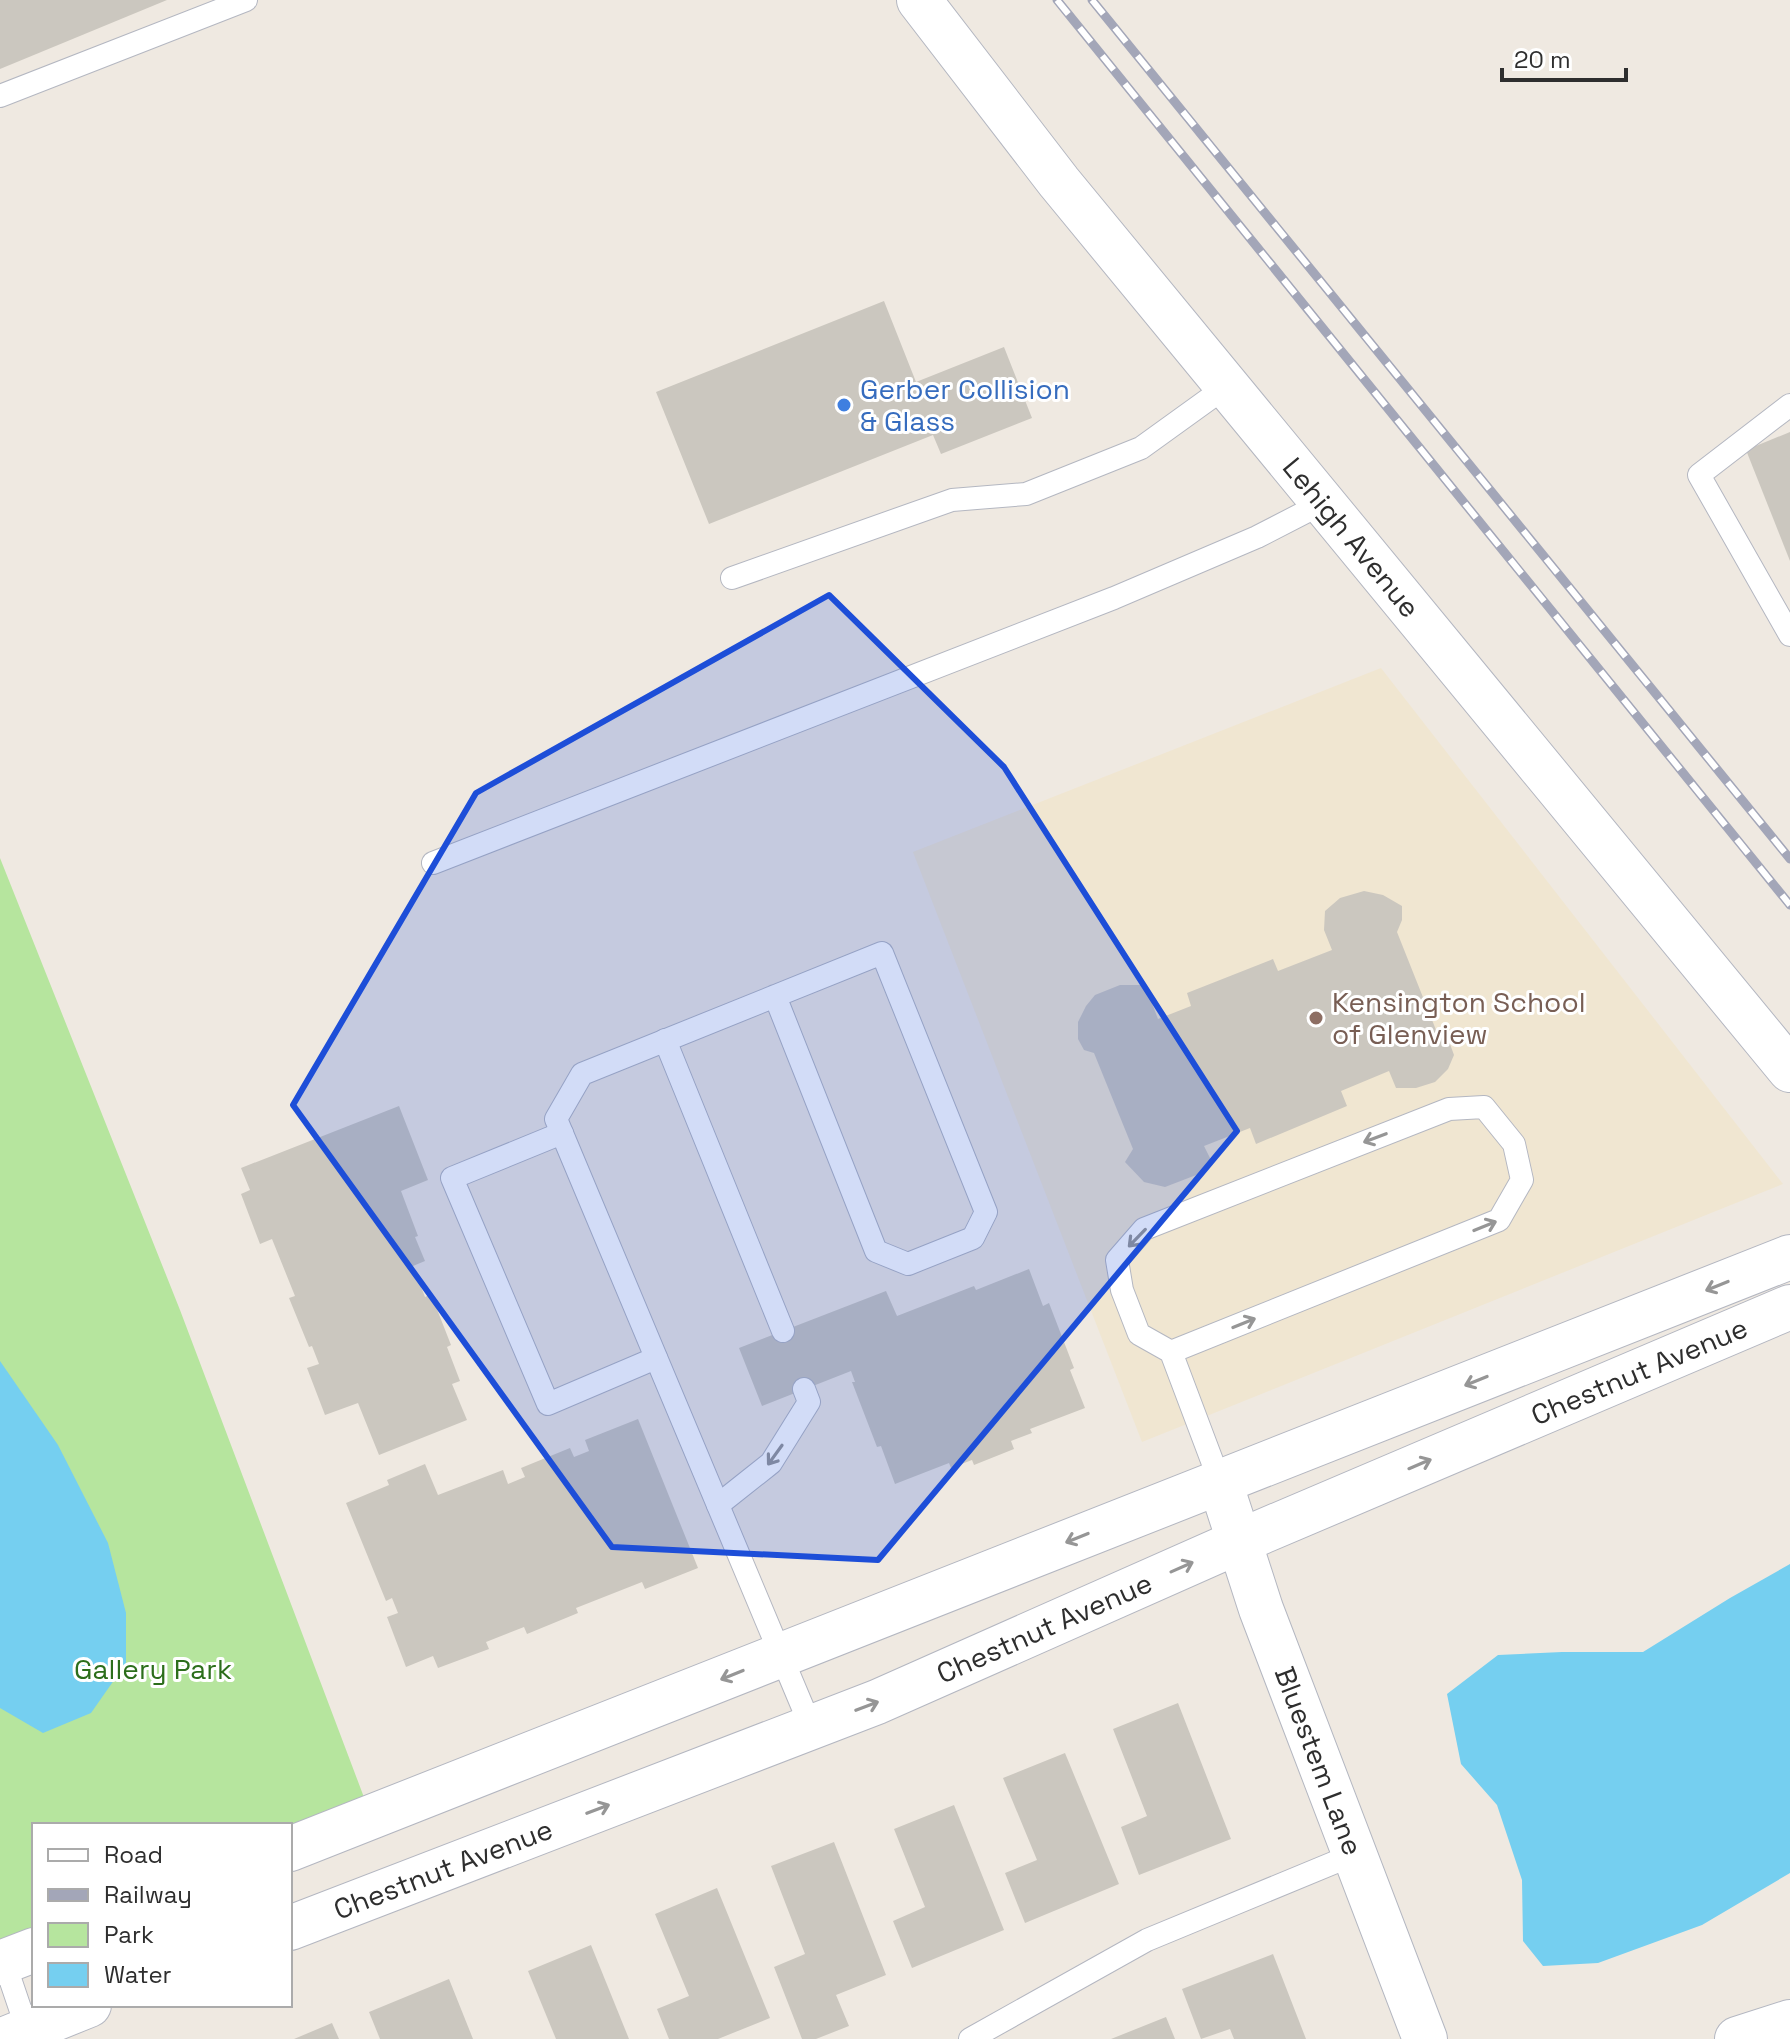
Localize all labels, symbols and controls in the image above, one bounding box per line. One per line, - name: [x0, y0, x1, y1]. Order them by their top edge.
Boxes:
- scale bar: [1502, 32, 1626, 82]
- text: 20 m: [1514, 44, 1571, 75]
- place label: Gerber Collision & Glass: [860, 371, 1070, 439]
- marker: Gerber Collision & Glass: [835, 396, 853, 414]
- street label: Lehigh Avenue: [1275, 450, 1428, 625]
- place label: Kensington School of Glenview: [1332, 984, 1586, 1052]
- marker: Kensington School of Glenview: [1307, 1009, 1325, 1027]
- one-way arrow: [1363, 1132, 1388, 1146]
- one-way arrow: [1472, 1217, 1497, 1232]
- one-way arrow: [1127, 1228, 1146, 1248]
- one-way arrow: [1705, 1280, 1730, 1294]
- street label: Chestnut Avenue: [1526, 1309, 1753, 1433]
- one-way arrow: [1231, 1315, 1256, 1329]
- one-way arrow: [1464, 1375, 1489, 1389]
- one-way arrow: [767, 1444, 784, 1465]
- one-way arrow: [1408, 1456, 1432, 1471]
- one-way arrow: [1065, 1532, 1090, 1547]
- one-way arrow: [1169, 1559, 1193, 1574]
- street label: Chestnut Avenue: [931, 1564, 1158, 1691]
- park label: Gallery Park: [74, 1651, 232, 1687]
- street label: Bluestem Lane: [1267, 1662, 1371, 1860]
- one-way arrow: [720, 1669, 744, 1683]
- one-way arrow: [854, 1698, 879, 1712]
- one-way arrow: [585, 1801, 610, 1815]
- street label: Chestnut Avenue: [328, 1811, 558, 1928]
- legend: [32, 1823, 292, 2007]
- text: Road: [104, 1839, 163, 1870]
- text: Railway: [104, 1879, 192, 1910]
- text: Park: [104, 1919, 154, 1950]
- text: Water: [104, 1959, 172, 1990]

